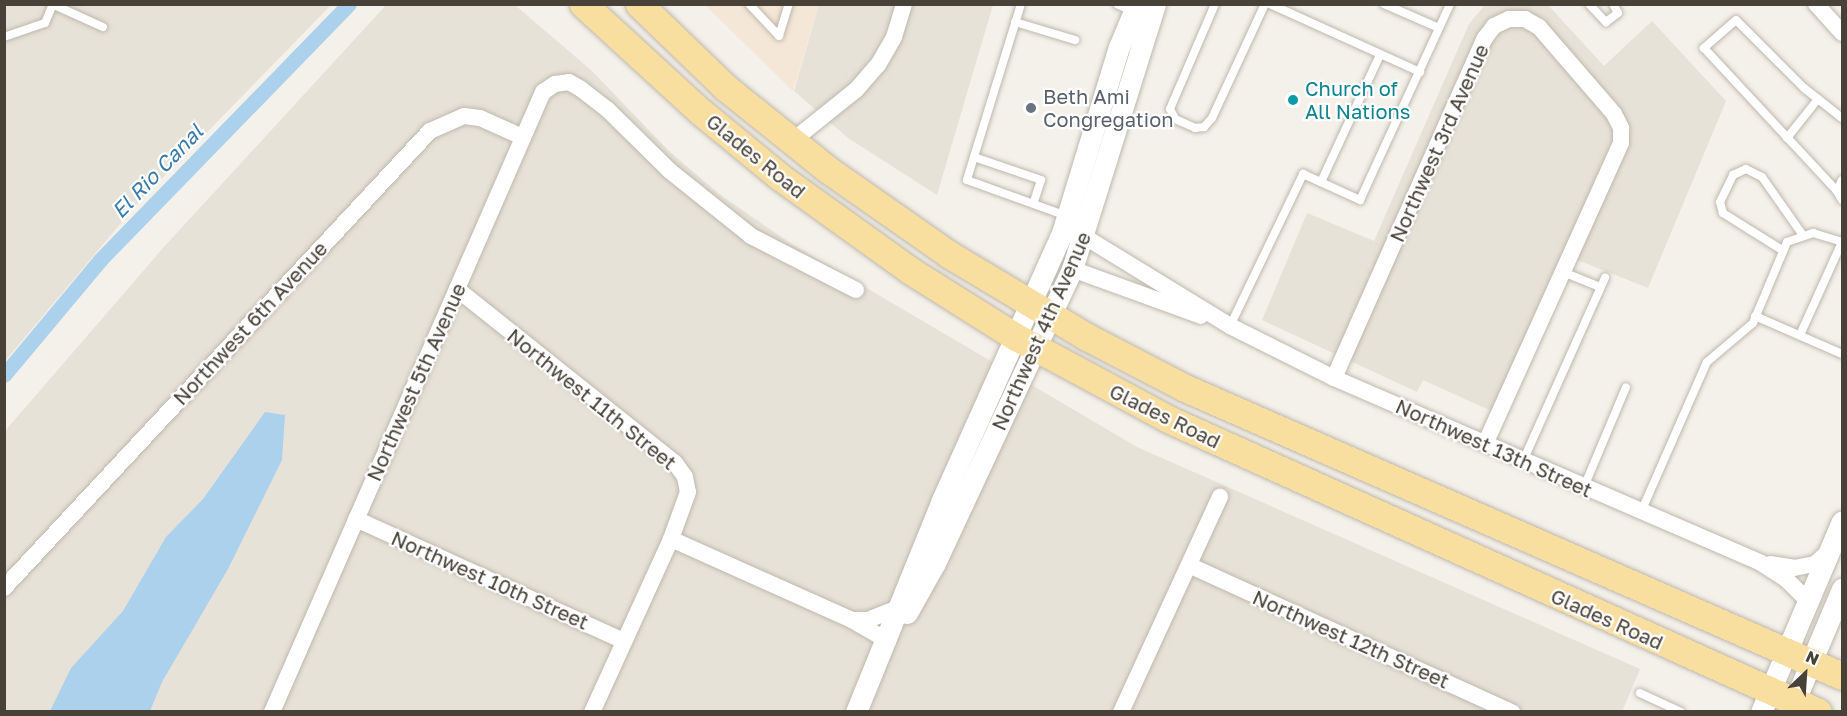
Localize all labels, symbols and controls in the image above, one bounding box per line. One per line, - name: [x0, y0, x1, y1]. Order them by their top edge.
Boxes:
- street label: Northwest 3rd Avenue: [1385, 40, 1493, 246]
- place label: Church of All Nations: [1305, 77, 1410, 124]
- place label: Beth Ami Congregation: [1043, 84, 1173, 131]
- marker: Church of All Nations: [1286, 93, 1300, 107]
- marker: Beth Ami Congregation: [1024, 101, 1038, 115]
- street label: Glades Road: [702, 109, 810, 203]
- water label: El Rio Canal: [106, 119, 208, 223]
- street label: Northwest 4th Avenue: [986, 228, 1096, 434]
- street label: Northwest 6th Avenue: [168, 236, 332, 410]
- street label: Northwest 5th Avenue: [361, 279, 471, 485]
- street label: Northwest 11th Street: [503, 323, 681, 475]
- street label: Glades Road: [1106, 379, 1224, 453]
- street label: Northwest 13th Street: [1392, 394, 1596, 502]
- street label: Northwest 10th Street: [388, 526, 592, 634]
- street label: Glades Road: [1547, 584, 1667, 654]
- street label: Northwest 12th Street: [1249, 585, 1453, 693]
- north arrow: [1775, 644, 1835, 704]
- text: N: [1803, 646, 1822, 669]

